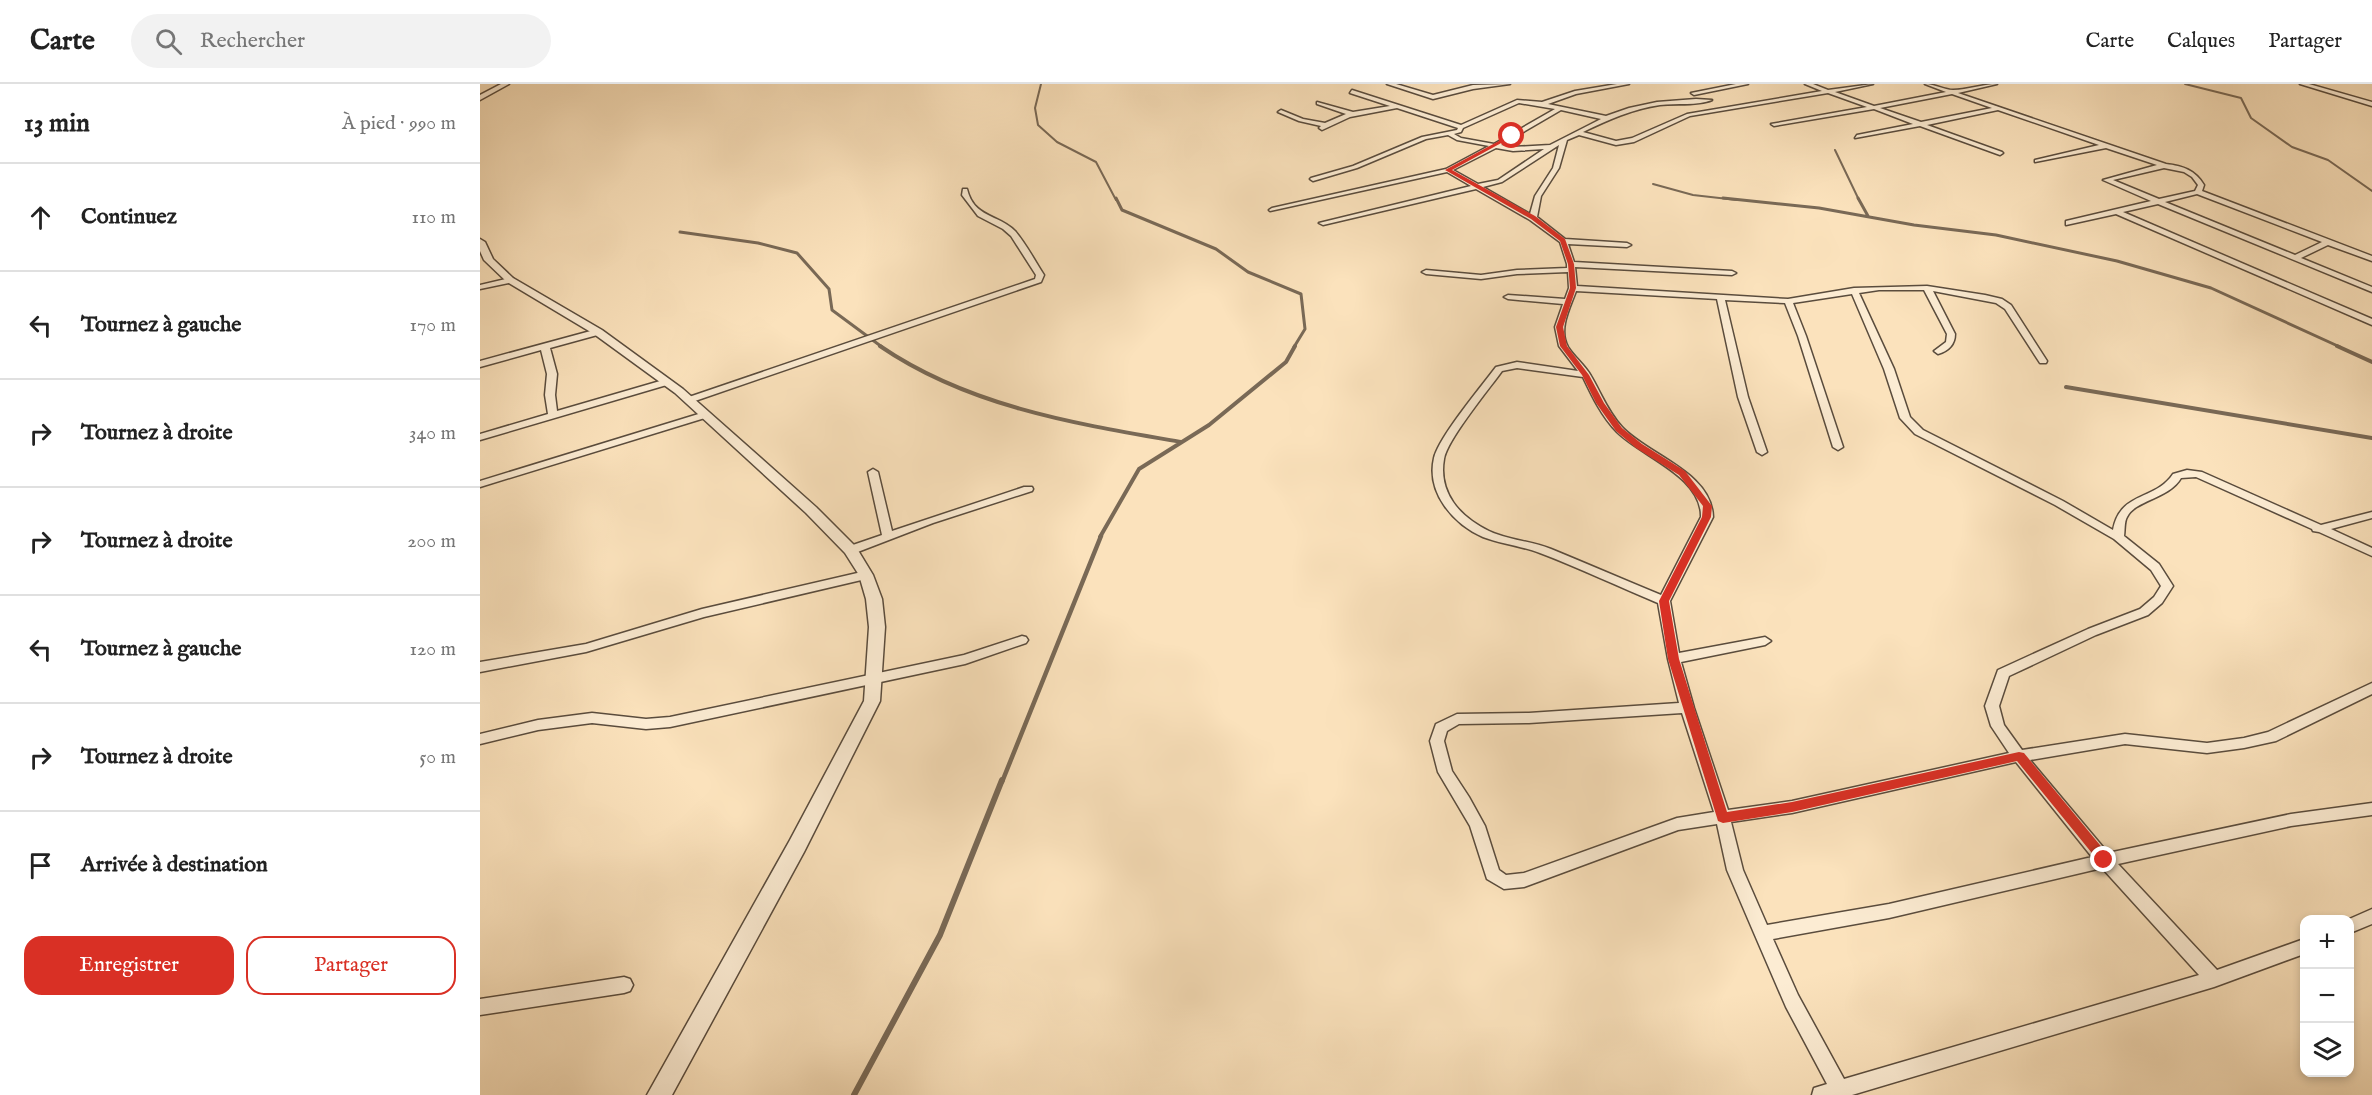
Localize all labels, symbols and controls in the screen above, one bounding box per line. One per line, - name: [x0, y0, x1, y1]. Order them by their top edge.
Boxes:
- search box: [131, 14, 551, 68]
- text: Carte: [30, 24, 95, 59]
- icon: search: [152, 25, 185, 58]
- text: Rechercher: [200, 27, 305, 55]
- text: Carte: [2085, 28, 2134, 55]
- text: Calques: [2167, 28, 2235, 55]
- text: Partager: [2268, 28, 2342, 55]
- text: 13 min: [24, 107, 90, 140]
- text: À pied · 990 m: [342, 111, 456, 136]
- route start: [1498, 122, 1524, 148]
- icon: ahead: [24, 201, 57, 234]
- text: Continuez: [81, 203, 177, 231]
- text: 110 m: [412, 205, 456, 230]
- icon: left: [24, 309, 57, 342]
- text: Tournez à gauche: [81, 311, 241, 339]
- text: 170 m: [410, 313, 456, 338]
- icon: right: [24, 417, 57, 450]
- text: Tournez à droite: [81, 419, 232, 447]
- text: 340 m: [409, 421, 456, 446]
- icon: right: [24, 525, 57, 558]
- text: Tournez à droite: [81, 527, 232, 555]
- text: 200 m: [407, 529, 456, 554]
- icon: left: [24, 633, 57, 666]
- text: Tournez à gauche: [81, 635, 241, 663]
- text: 120 m: [410, 637, 456, 662]
- icon: right: [24, 741, 57, 774]
- text: Tournez à droite: [81, 743, 232, 771]
- text: 50 m: [419, 745, 456, 770]
- route end: [2090, 846, 2116, 872]
- icon: arrive: [24, 849, 57, 882]
- text: Arrivée à destination: [81, 851, 268, 879]
- map controls: [2300, 915, 2354, 1077]
- button: +: [2300, 915, 2354, 969]
- button: Enregistrer: [24, 936, 234, 995]
- button: Partager: [246, 936, 456, 995]
- button: −: [2300, 969, 2354, 1023]
- button: layers: [2300, 1023, 2354, 1077]

